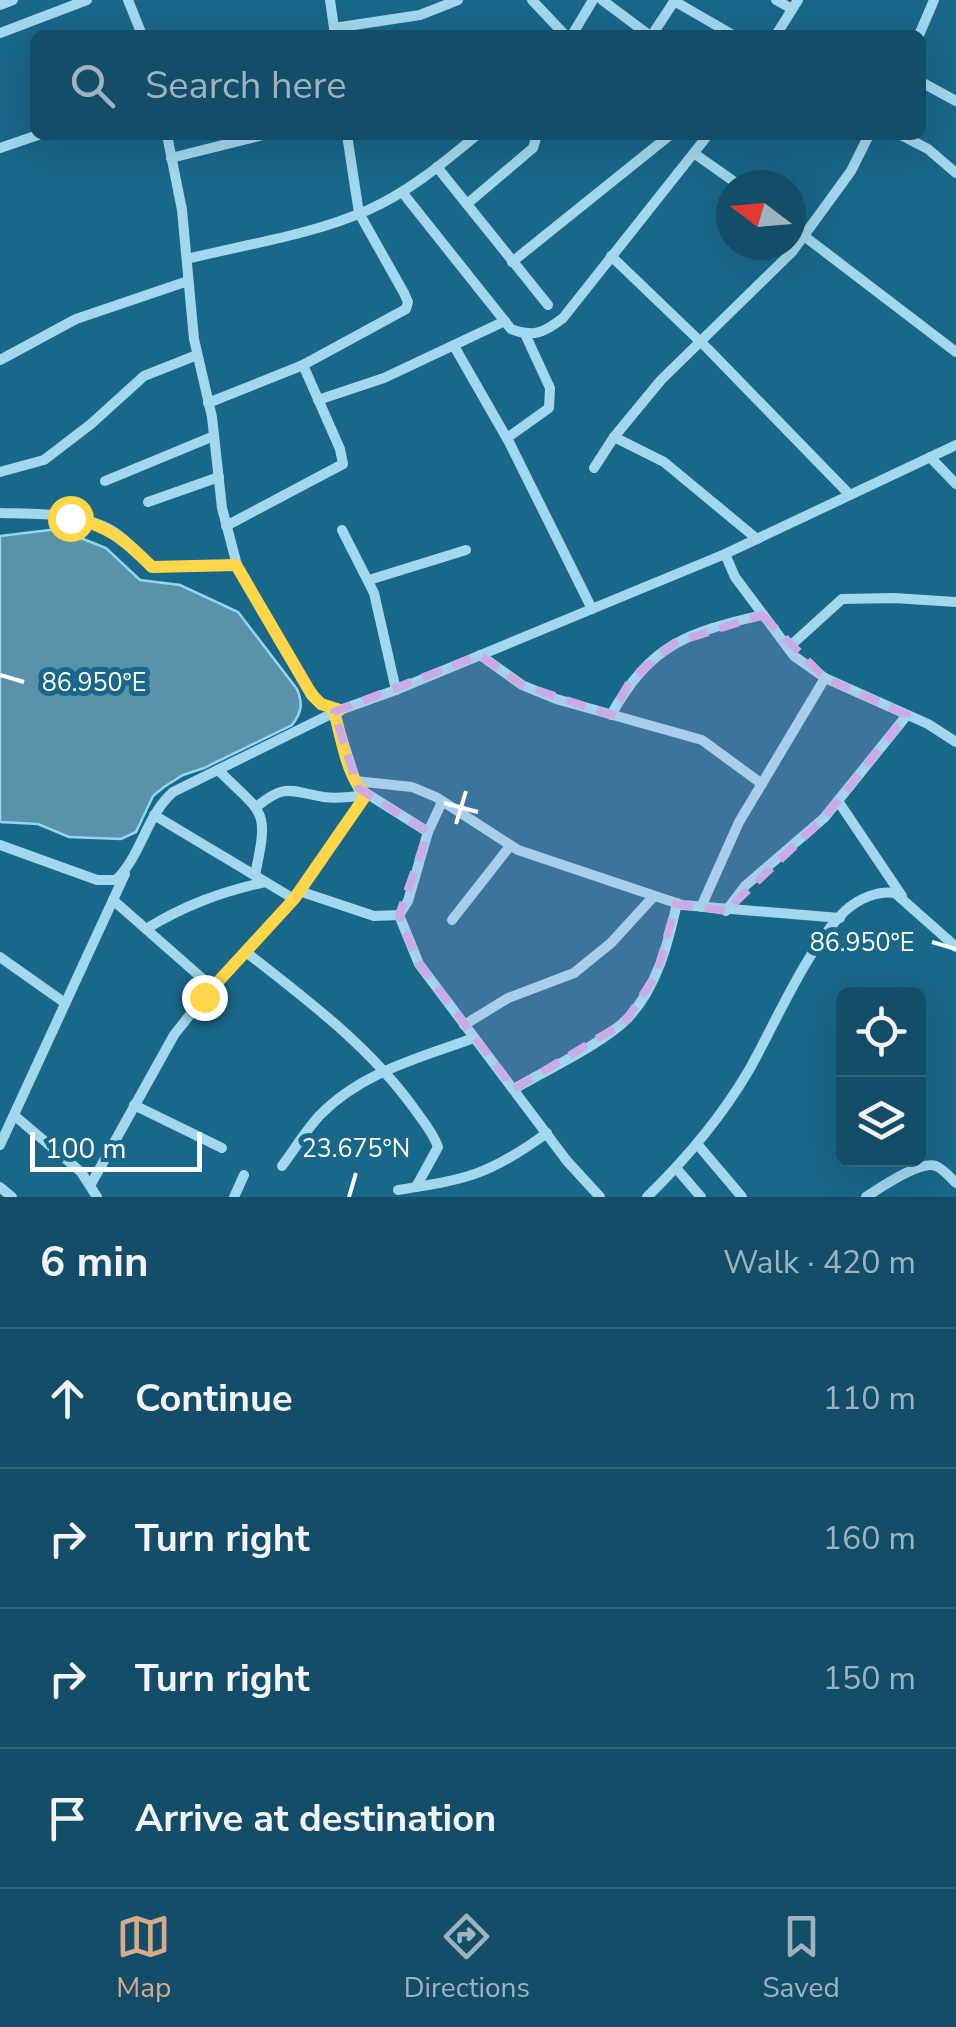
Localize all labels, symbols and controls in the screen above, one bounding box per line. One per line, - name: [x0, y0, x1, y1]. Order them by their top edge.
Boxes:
- search box: [30, 30, 926, 140]
- icon: search: [65, 58, 120, 113]
- text: Search here: [145, 60, 346, 111]
- north arrow: [716, 170, 806, 260]
- route start: [48, 496, 94, 542]
- text: 86.950°E: [42, 666, 146, 700]
- text: 86.950°E: [810, 926, 914, 960]
- route end: [182, 975, 228, 1021]
- map controls: [836, 987, 926, 1167]
- button: locate: [836, 987, 926, 1077]
- button: layers: [836, 1077, 926, 1167]
- scale bar: [30, 1127, 202, 1172]
- text: 100 m: [45, 1130, 127, 1168]
- text: 23.675°N: [302, 1132, 410, 1166]
- text: 6 min: [40, 1234, 149, 1291]
- text: Walk · 420 m: [723, 1241, 916, 1284]
- icon: ahead: [40, 1371, 95, 1426]
- text: Continue: [135, 1373, 293, 1424]
- text: 110 m: [823, 1377, 916, 1420]
- icon: right: [40, 1511, 95, 1566]
- text: Turn right: [135, 1513, 310, 1564]
- text: 160 m: [823, 1517, 916, 1560]
- icon: right: [40, 1651, 95, 1706]
- text: Turn right: [135, 1653, 310, 1704]
- text: 150 m: [823, 1657, 916, 1700]
- icon: arrive: [40, 1791, 95, 1846]
- text: Arrive at destination: [135, 1793, 496, 1844]
- tab: Map: [116, 1909, 171, 2007]
- tab: Directions: [404, 1909, 530, 2007]
- tab: Saved: [762, 1909, 840, 2007]

